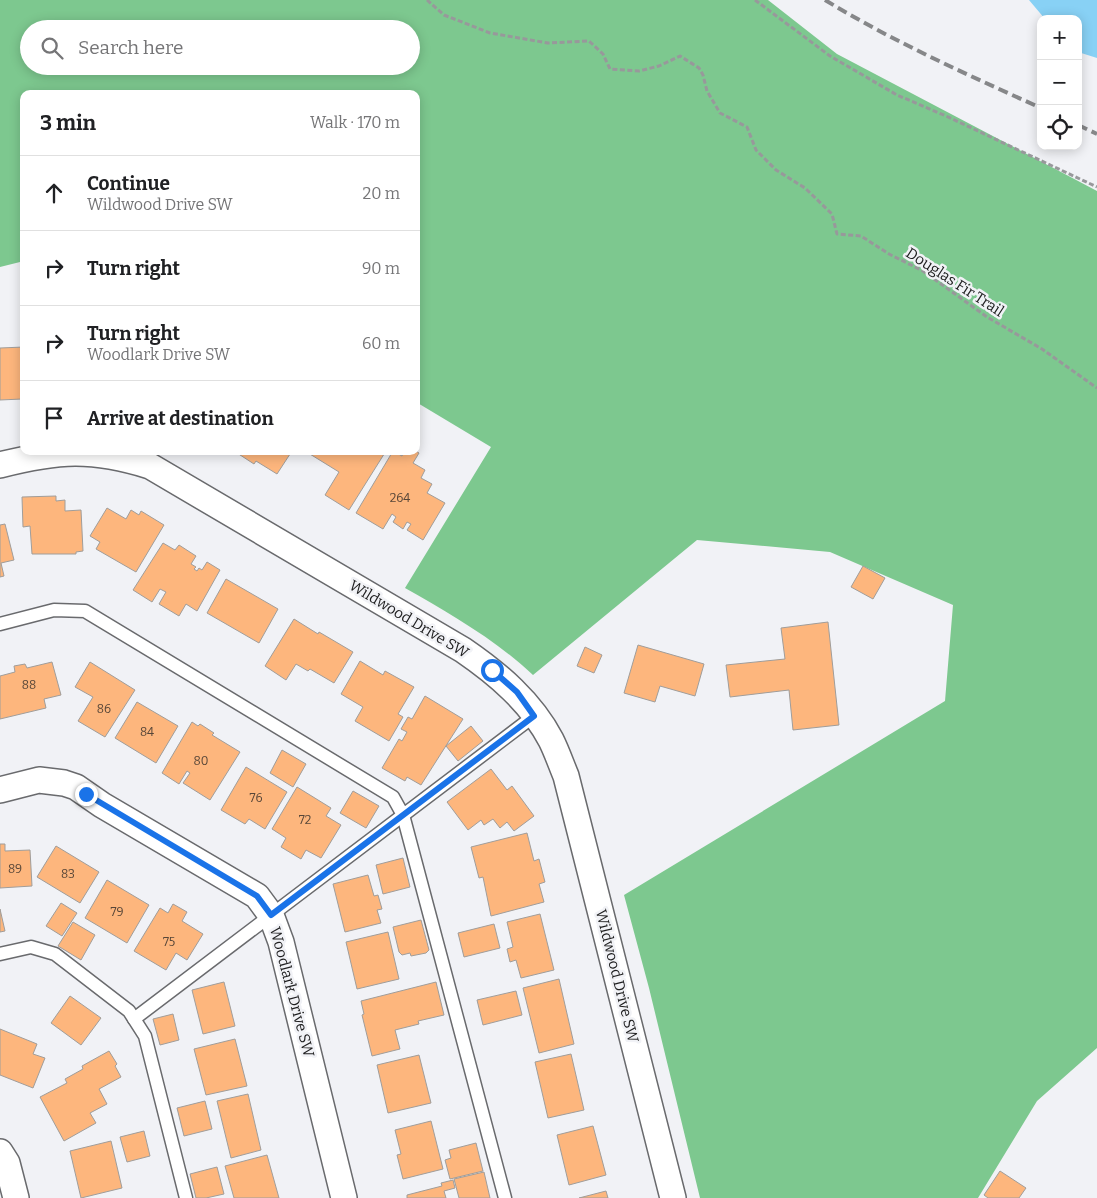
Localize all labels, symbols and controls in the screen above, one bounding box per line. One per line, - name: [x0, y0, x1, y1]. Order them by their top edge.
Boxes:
- map controls: [1037, 15, 1082, 150]
- button: +: [1037, 15, 1082, 60]
- search box: [20, 20, 420, 75]
- icon: search: [38, 34, 66, 62]
- text: Search here: [78, 36, 183, 59]
- button: −: [1037, 60, 1082, 105]
- button: locate: [1037, 105, 1082, 150]
- text: 3 min: [40, 110, 96, 136]
- text: Walk · 170 m: [310, 113, 400, 132]
- text: Continue: [87, 172, 170, 195]
- icon: ahead: [40, 179, 68, 207]
- text: 20 m: [363, 184, 400, 203]
- text: Wildwood Drive SW: [87, 195, 233, 214]
- street label: Douglas Fir Trail: [903, 244, 1007, 320]
- icon: right: [40, 254, 68, 282]
- text: Turn right: [87, 257, 180, 280]
- text: 90 m: [362, 259, 400, 278]
- text: Turn right: [87, 322, 180, 345]
- icon: right: [40, 329, 68, 357]
- text: 60 m: [362, 334, 400, 353]
- text: Woodlark Drive SW: [87, 345, 230, 364]
- icon: arrive: [40, 404, 68, 432]
- text: Arrive at destination: [87, 407, 274, 430]
- house number: 264: [390, 491, 410, 505]
- street label: Wildwood Drive SW: [346, 576, 473, 662]
- route start: [481, 659, 504, 682]
- house number: 88: [22, 678, 36, 692]
- house number: 86: [97, 702, 111, 716]
- house number: 84: [140, 725, 154, 739]
- house number: 80: [194, 754, 208, 768]
- route end: [75, 783, 98, 806]
- house number: 76: [250, 791, 262, 805]
- house number: 72: [299, 813, 311, 827]
- house number: 89: [8, 862, 22, 876]
- house number: 83: [61, 867, 75, 881]
- house number: 79: [111, 905, 123, 919]
- street label: Wildwood Drive SW: [592, 908, 642, 1045]
- street label: Woodlark Drive SW: [266, 925, 318, 1060]
- house number: 75: [163, 935, 175, 949]

